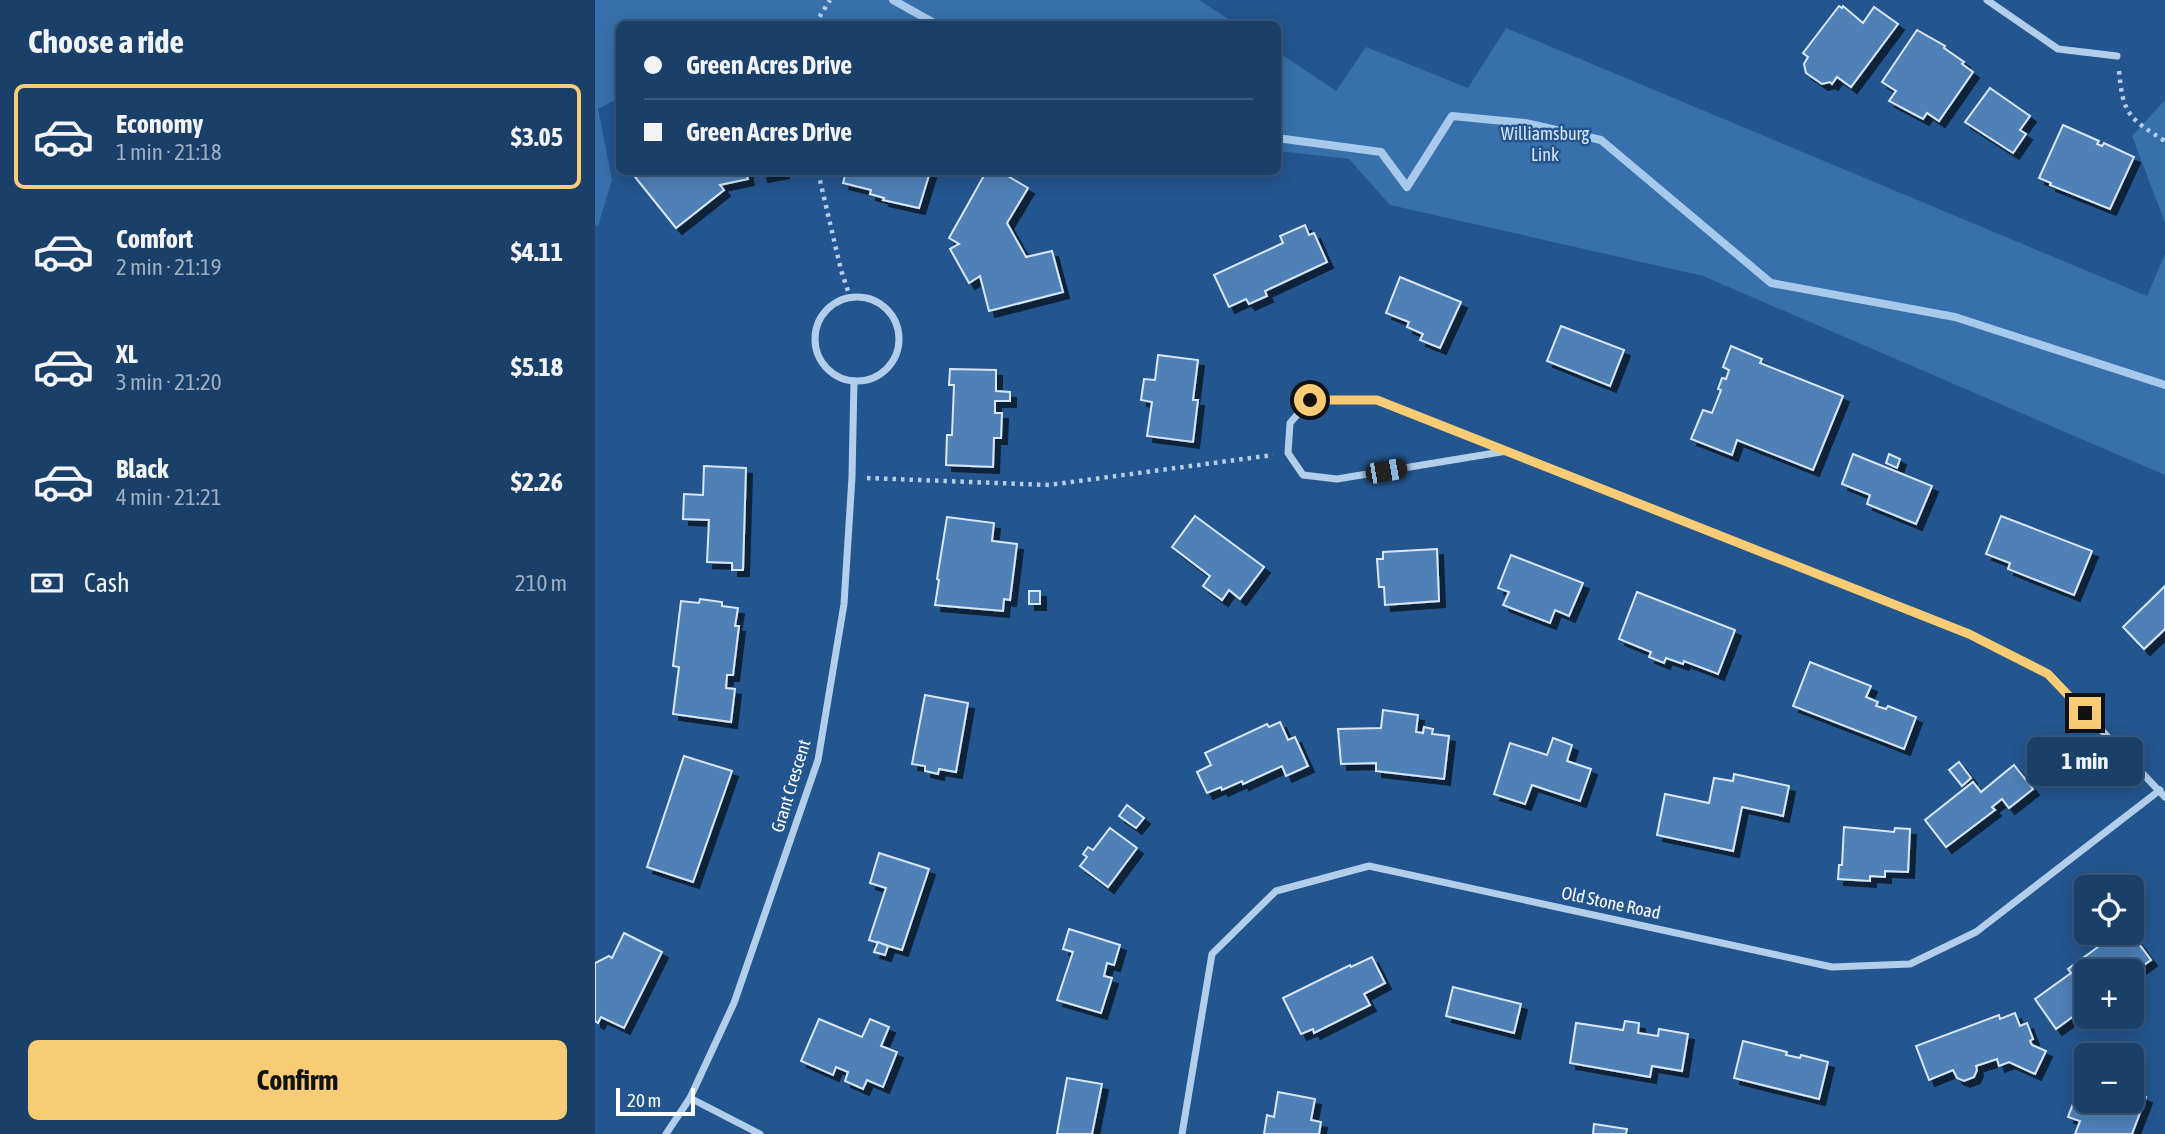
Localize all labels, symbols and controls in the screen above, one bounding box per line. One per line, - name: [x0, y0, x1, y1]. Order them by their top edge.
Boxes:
- text: Choose a ride: [28, 23, 184, 60]
- text: Green Acres Drive: [686, 50, 852, 80]
- icon: car: [32, 105, 95, 168]
- text: Economy: [116, 109, 203, 139]
- text: Green Acres Drive: [686, 117, 852, 147]
- text: $3.05: [511, 122, 563, 152]
- park label: Williamsburg Link: [1501, 123, 1589, 165]
- text: 1 min · 21:18: [116, 139, 222, 165]
- icon: car: [32, 220, 95, 283]
- text: Comfort: [116, 224, 193, 254]
- text: $4.11: [511, 237, 563, 267]
- text: 2 min · 21:19: [116, 254, 222, 280]
- icon: car: [32, 335, 95, 398]
- text: XL: [116, 339, 138, 369]
- text: $5.18: [511, 352, 563, 382]
- text: 3 min · 21:20: [116, 369, 222, 395]
- route start: [1294, 384, 1326, 416]
- icon: car: [32, 450, 95, 513]
- text: Black: [116, 454, 168, 484]
- car: [1364, 457, 1409, 485]
- text: $2.26: [511, 467, 563, 497]
- text: 4 min · 21:21: [116, 484, 222, 510]
- icon: cash: [28, 564, 66, 602]
- text: Cash: [84, 568, 130, 598]
- text: 210 m: [515, 570, 567, 596]
- route end: [2069, 697, 2101, 729]
- street label: Grant Crescent: [766, 737, 815, 835]
- callout: 1 min: [2027, 738, 2143, 786]
- text: 1 min: [2062, 748, 2108, 774]
- map controls: [2074, 875, 2144, 1113]
- button: locate: [2074, 875, 2144, 945]
- street label: Old Stone Road: [1560, 882, 1663, 923]
- button: +: [2074, 959, 2144, 1029]
- button: Confirm: [28, 1040, 567, 1120]
- button: −: [2074, 1043, 2144, 1113]
- scale bar: [616, 1085, 695, 1117]
- text: 20 m: [627, 1089, 661, 1111]

